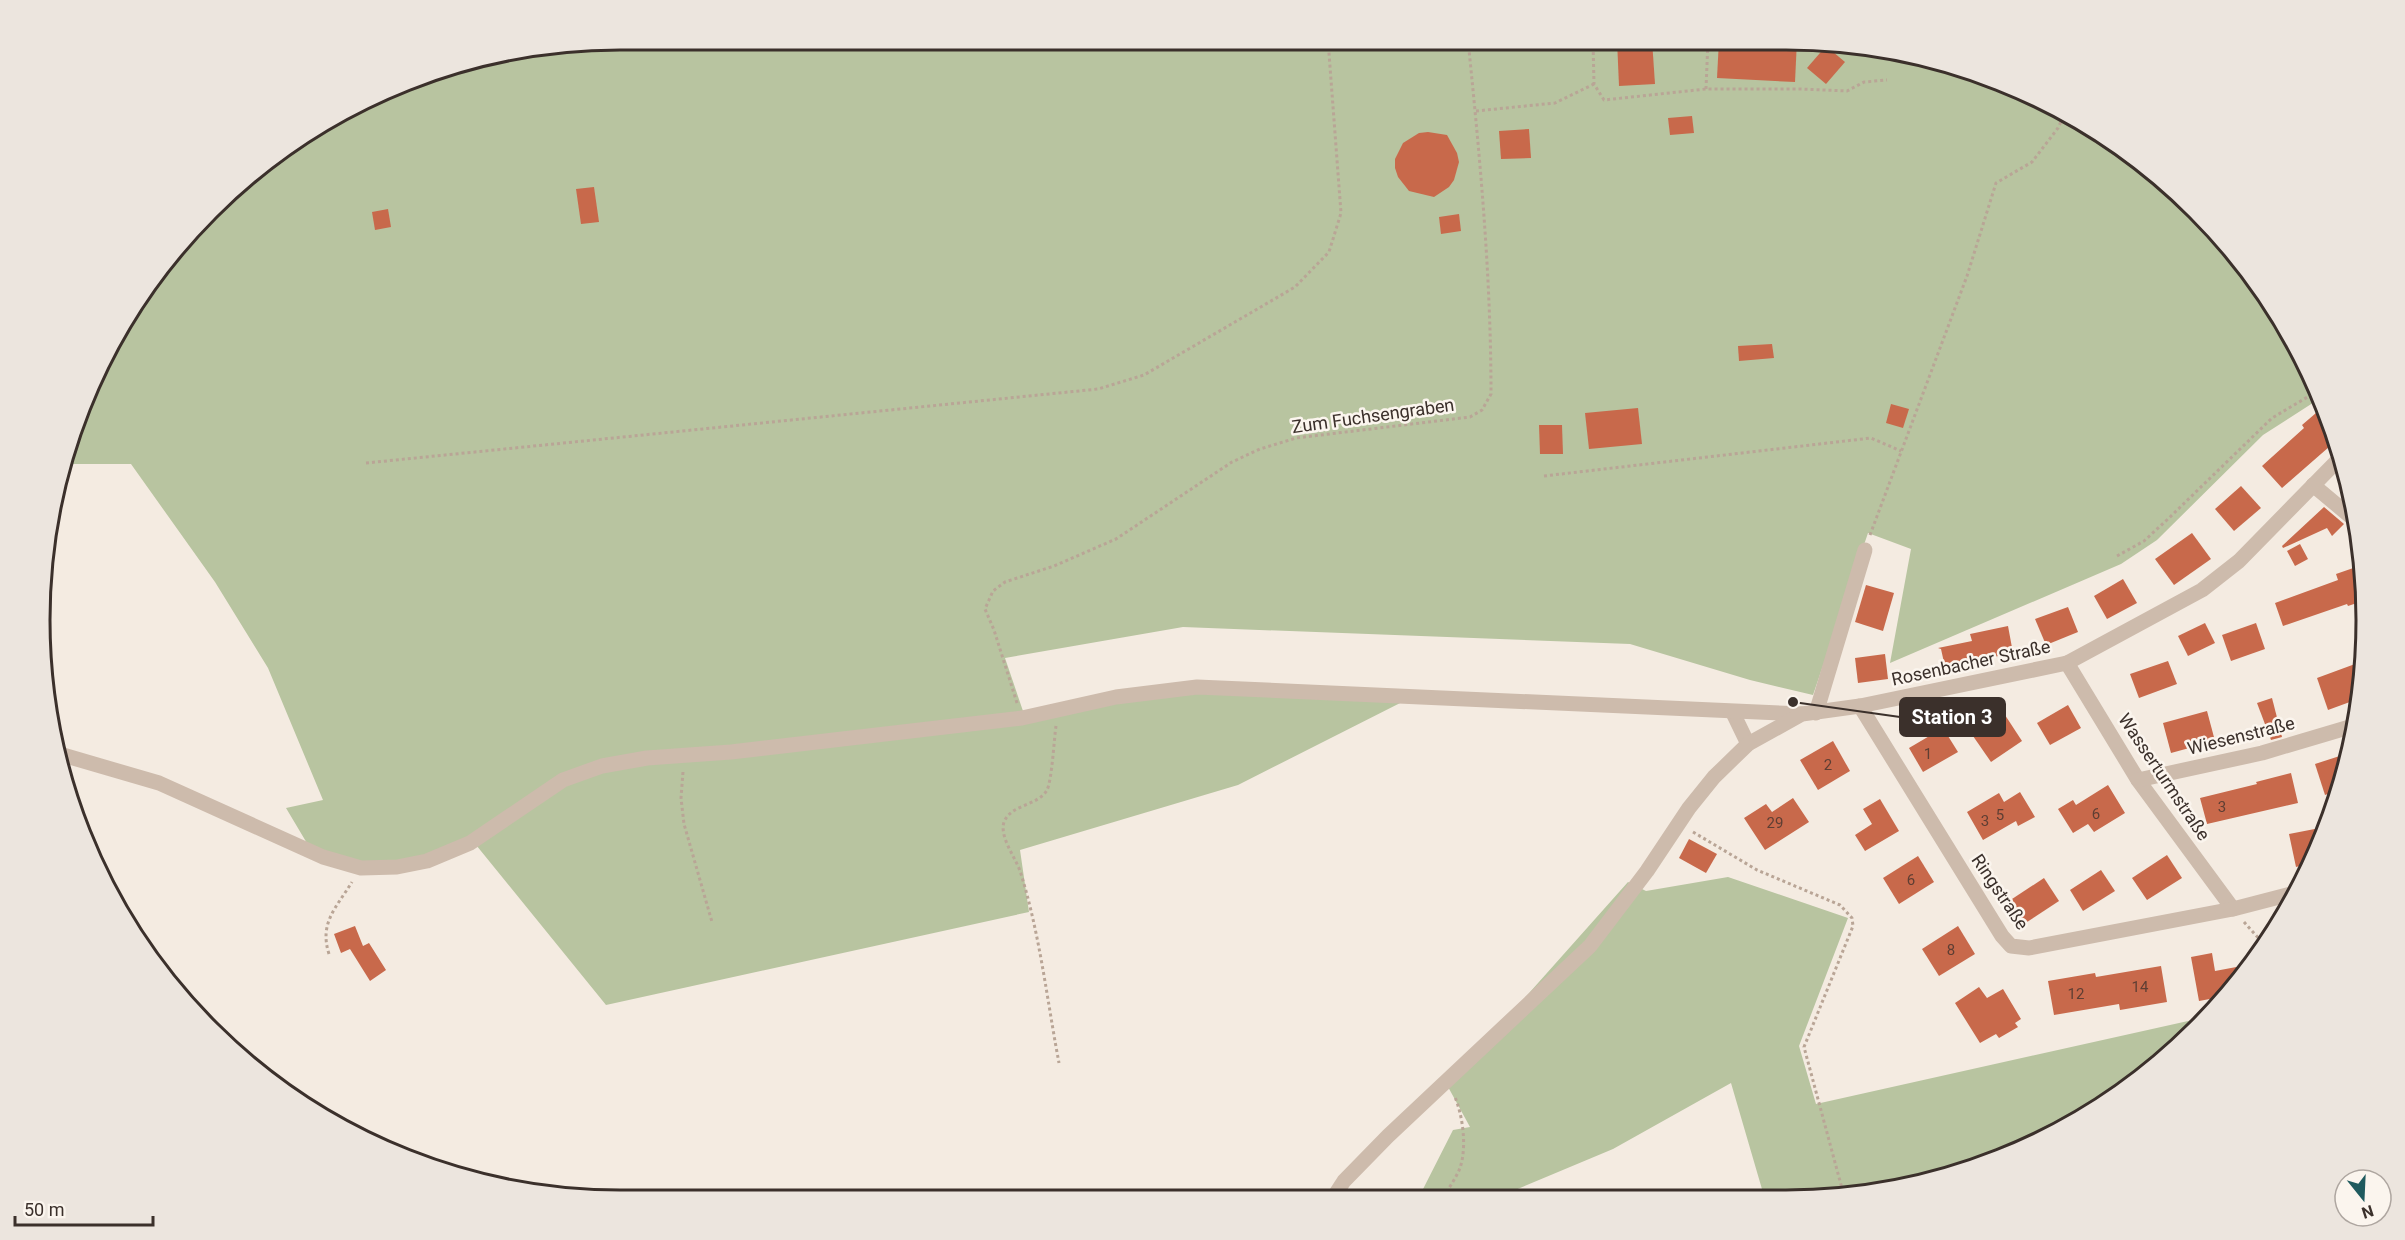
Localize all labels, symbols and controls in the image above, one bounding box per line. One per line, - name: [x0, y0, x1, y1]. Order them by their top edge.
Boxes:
- street label: Zum Fuchsengraben: [1290, 394, 1456, 437]
- street label: Rosenbacher Straße: [1890, 635, 2052, 690]
- callout: Station 3: [1900, 698, 2005, 736]
- text: Station 3: [1912, 705, 1992, 729]
- street label: Wasserturmstraße: [2114, 709, 2215, 844]
- street label: Wiesenstraße: [2185, 712, 2297, 759]
- house number: 1: [1924, 745, 1932, 763]
- house number: 2: [1824, 756, 1832, 774]
- house number: 3: [2218, 798, 2226, 816]
- house number: 6: [2092, 805, 2100, 823]
- house number: 5: [1996, 806, 2004, 824]
- house number: 3: [1981, 812, 1989, 830]
- house number: 29: [1767, 814, 1783, 832]
- street label: Ringstraße: [1968, 850, 2033, 933]
- house number: 6: [1907, 871, 1915, 889]
- house number: 8: [1947, 941, 1955, 959]
- house number: 14: [2132, 978, 2149, 996]
- house number: 12: [2068, 985, 2084, 1003]
- north arrow: [2333, 1168, 2393, 1228]
- scale bar: [15, 1189, 153, 1227]
- text: 50 m: [24, 1199, 64, 1220]
- text: N: [2359, 1201, 2376, 1223]

